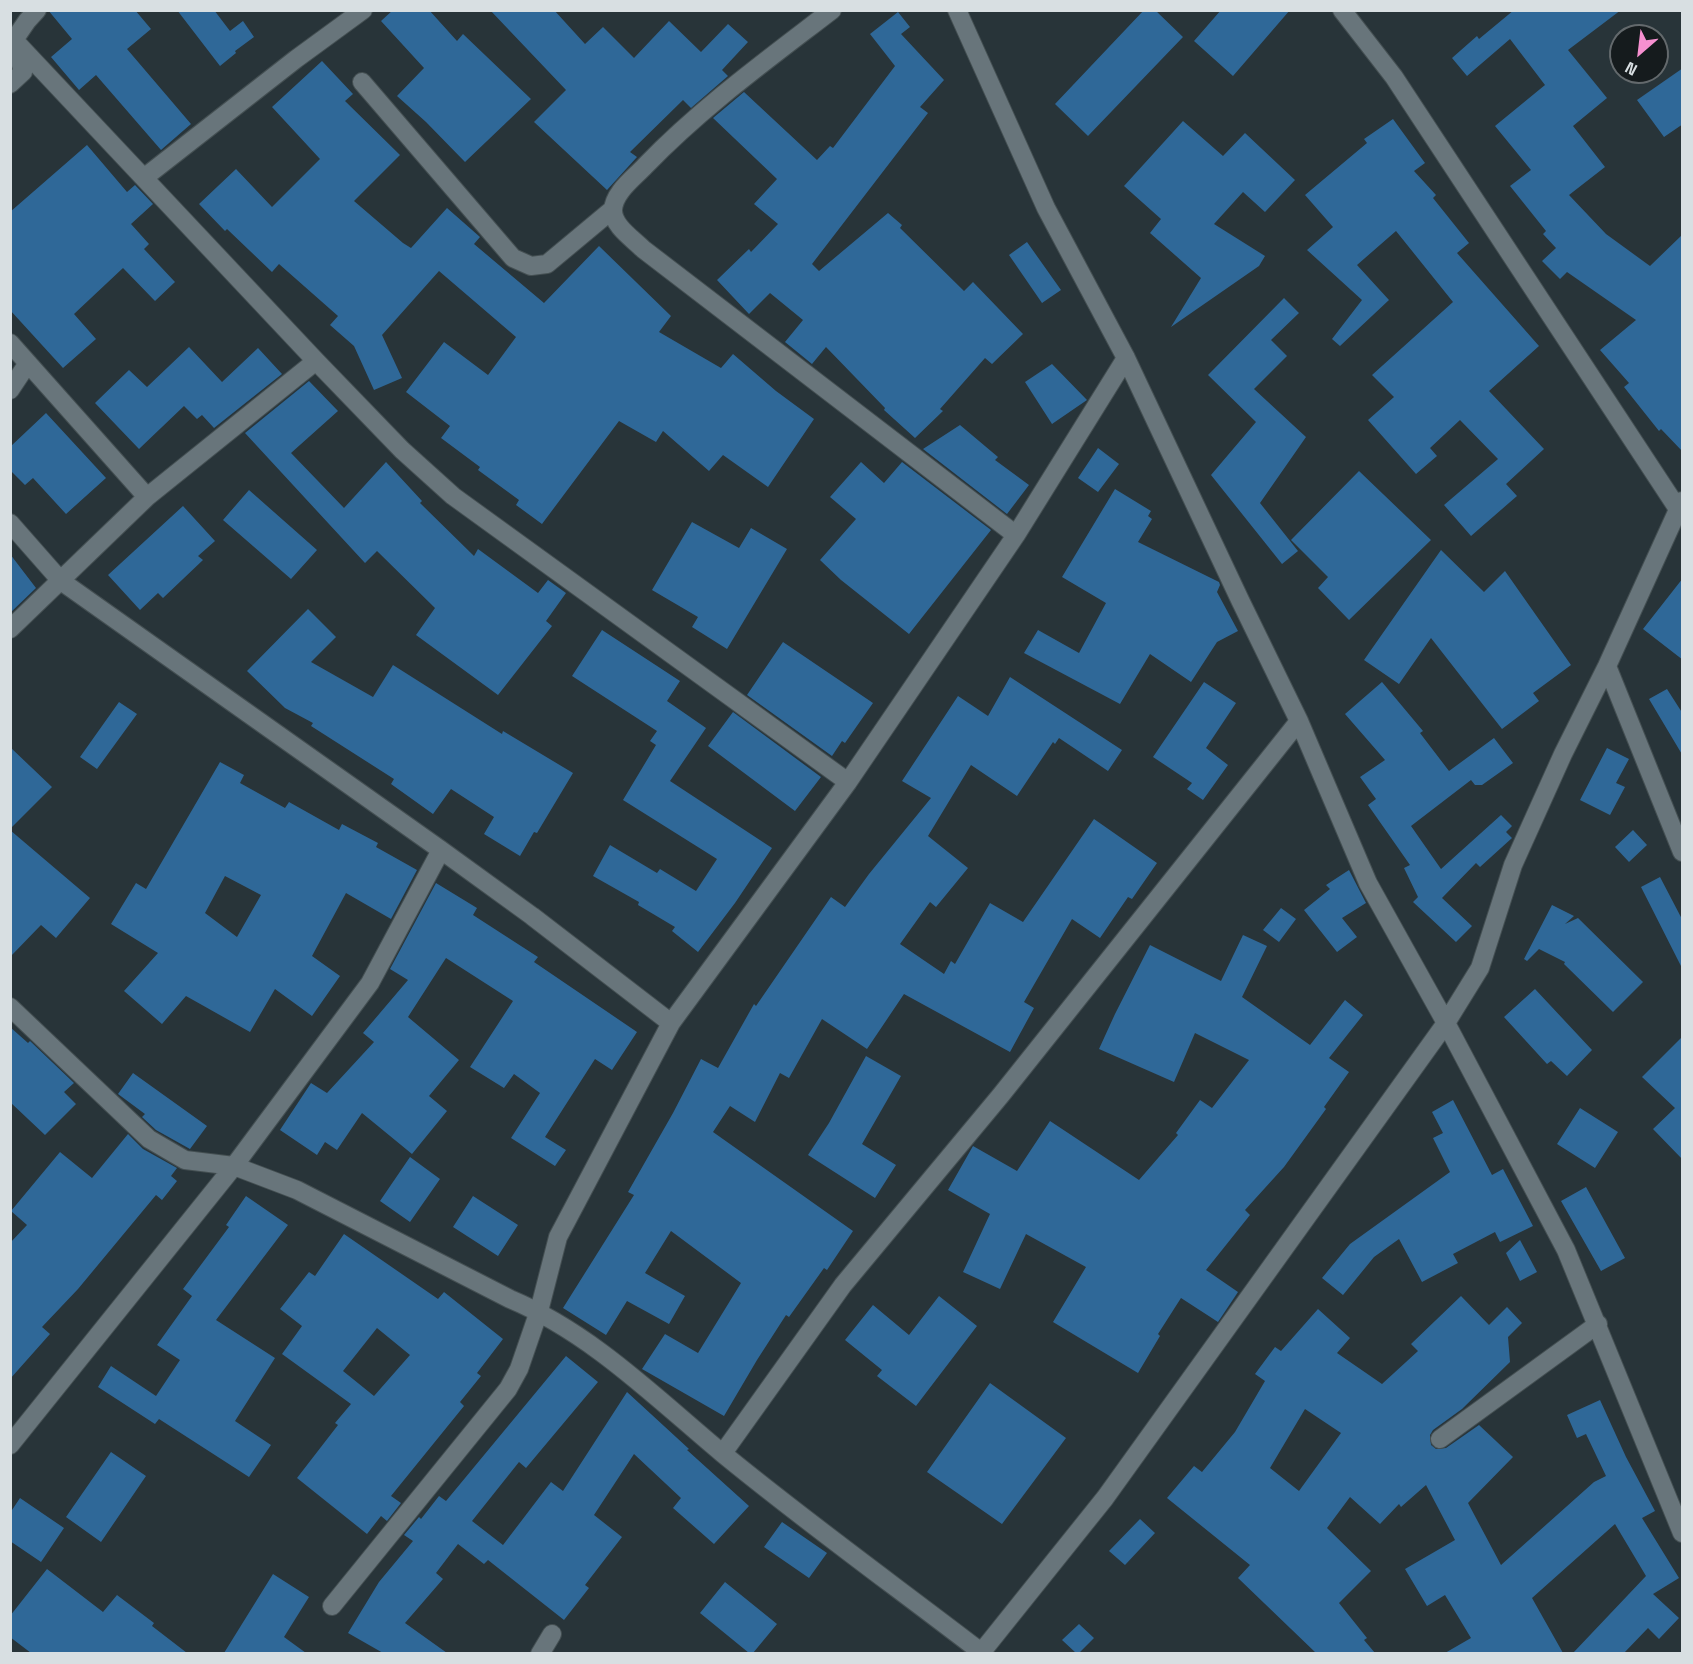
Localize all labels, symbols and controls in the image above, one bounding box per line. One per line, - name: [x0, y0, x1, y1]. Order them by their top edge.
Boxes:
- north arrow: [1609, 24, 1669, 84]
- text: N: [1622, 57, 1641, 80]

